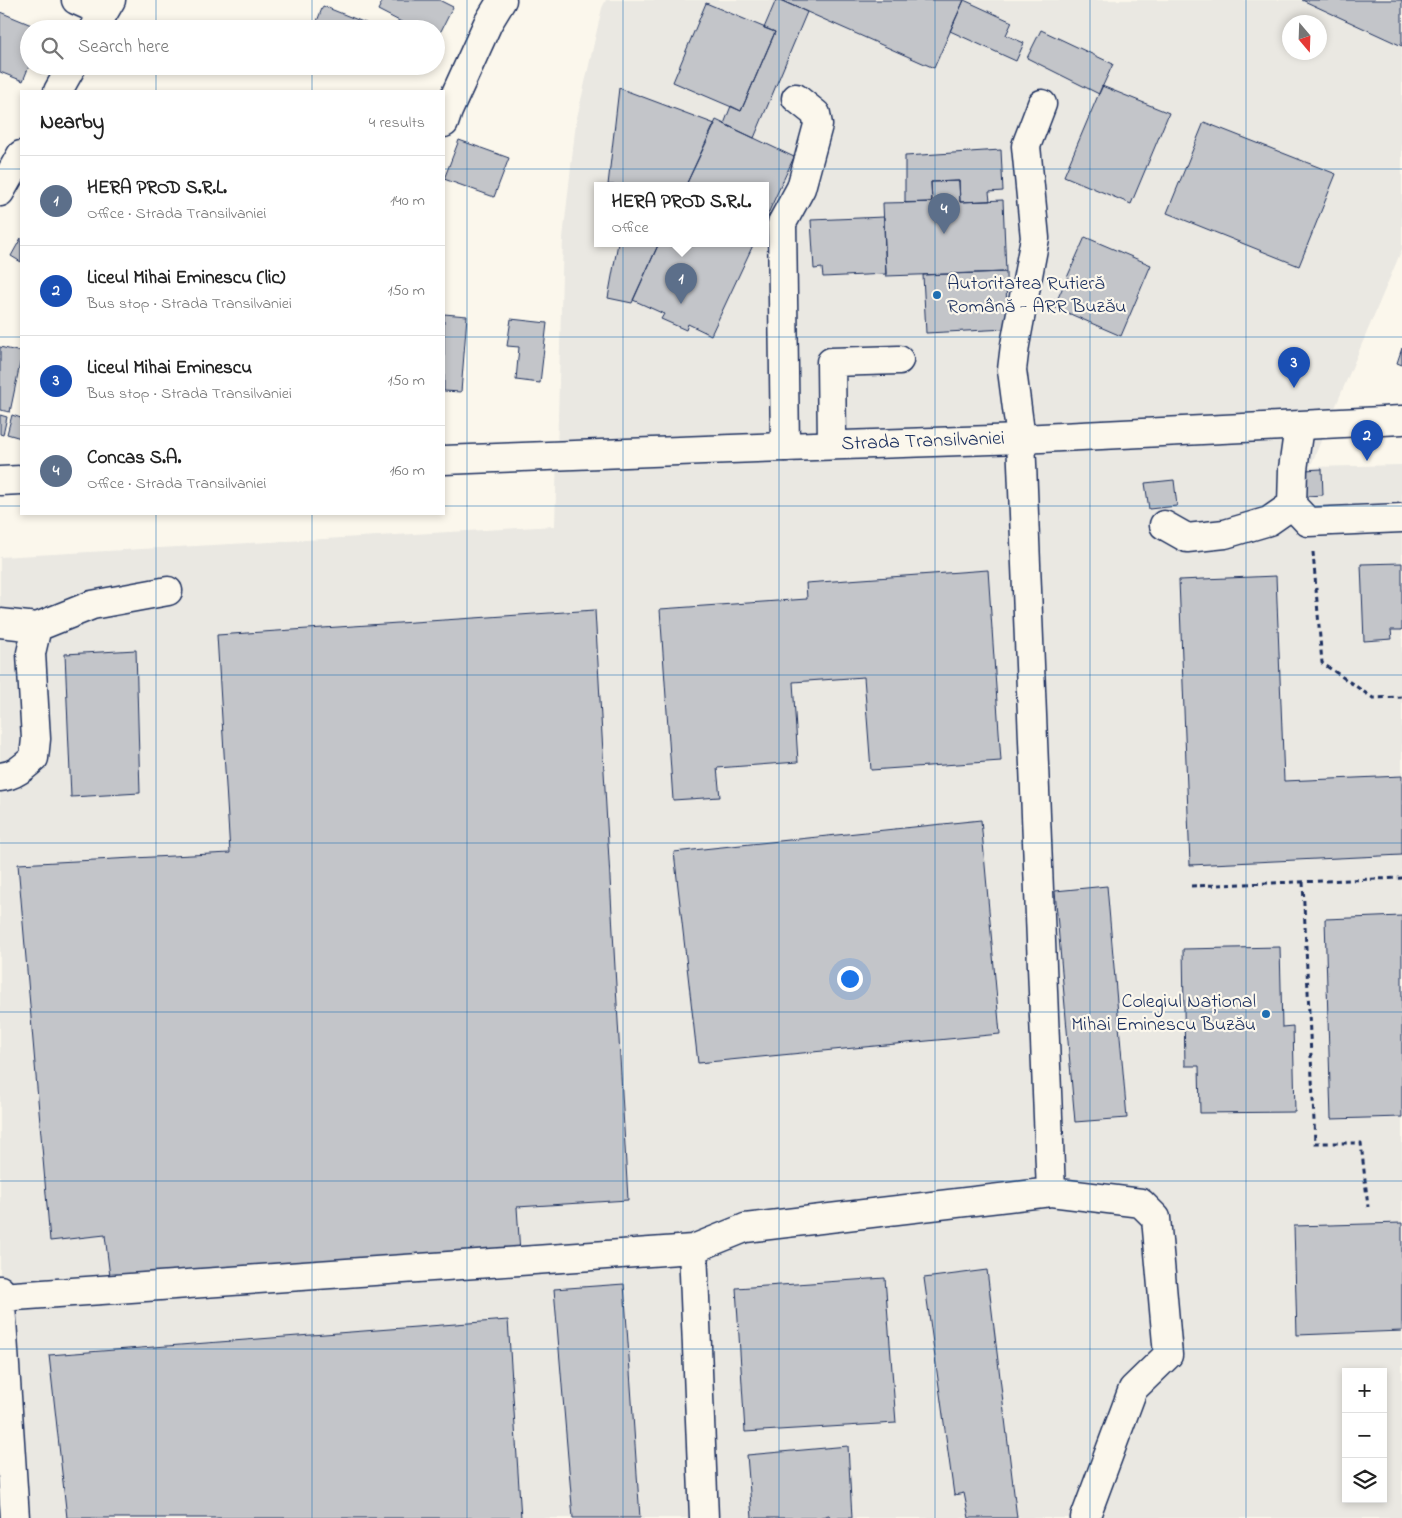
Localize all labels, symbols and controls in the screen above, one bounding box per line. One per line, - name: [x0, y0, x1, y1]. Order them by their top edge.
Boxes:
- north arrow: [1282, 15, 1327, 60]
- search box: [20, 20, 445, 75]
- icon: search: [38, 34, 66, 62]
- text: Search here: [78, 34, 169, 61]
- text: Nearby: [40, 108, 104, 138]
- text: 4 results: [369, 111, 425, 135]
- text: HERA PROD S.R.L.: [87, 175, 227, 202]
- popup: [594, 182, 769, 247]
- text: 1: [53, 189, 59, 213]
- text: 140 m: [390, 189, 425, 213]
- text: HERA PROD S.R.L.: [612, 189, 751, 216]
- pin: 4: [928, 193, 960, 234]
- text: Office · Strada Transilvaniei: [87, 202, 266, 226]
- text: Office: [612, 216, 649, 240]
- pin: 1: [665, 263, 697, 304]
- text: Liceul Mihai Eminescu (lic): [87, 265, 285, 292]
- place label: Autoritatea Rutieră Română - ARR Buzău: [947, 270, 1126, 322]
- text: 2: [52, 279, 60, 303]
- text: 150 m: [387, 279, 425, 303]
- marker: Autoritatea Rutieră Română - ARR Buzău: [931, 289, 943, 301]
- text: Bus stop · Strada Transilvaniei: [87, 292, 292, 316]
- pin: 3: [1278, 347, 1310, 388]
- text: Liceul Mihai Eminescu: [87, 355, 252, 382]
- text: 3: [53, 369, 59, 393]
- text: 150 m: [387, 369, 425, 393]
- text: Bus stop · Strada Transilvaniei: [87, 382, 292, 406]
- pin: 2: [1351, 420, 1383, 461]
- street label: Strada Transilvaniei: [841, 425, 1005, 459]
- text: Concas S.A.: [87, 445, 181, 472]
- text: 4: [53, 459, 59, 483]
- text: 160 m: [390, 459, 425, 483]
- text: Office · Strada Transilvaniei: [87, 472, 266, 496]
- your location: [837, 966, 863, 992]
- place label: Colegiul Național Mihai Eminescu Buzău: [1071, 988, 1256, 1040]
- marker: Colegiul Național Mihai Eminescu Buzău: [1260, 1008, 1272, 1020]
- map controls: [1342, 1368, 1387, 1503]
- button: +: [1342, 1368, 1387, 1413]
- button: −: [1342, 1413, 1387, 1458]
- button: layers: [1342, 1458, 1387, 1503]

